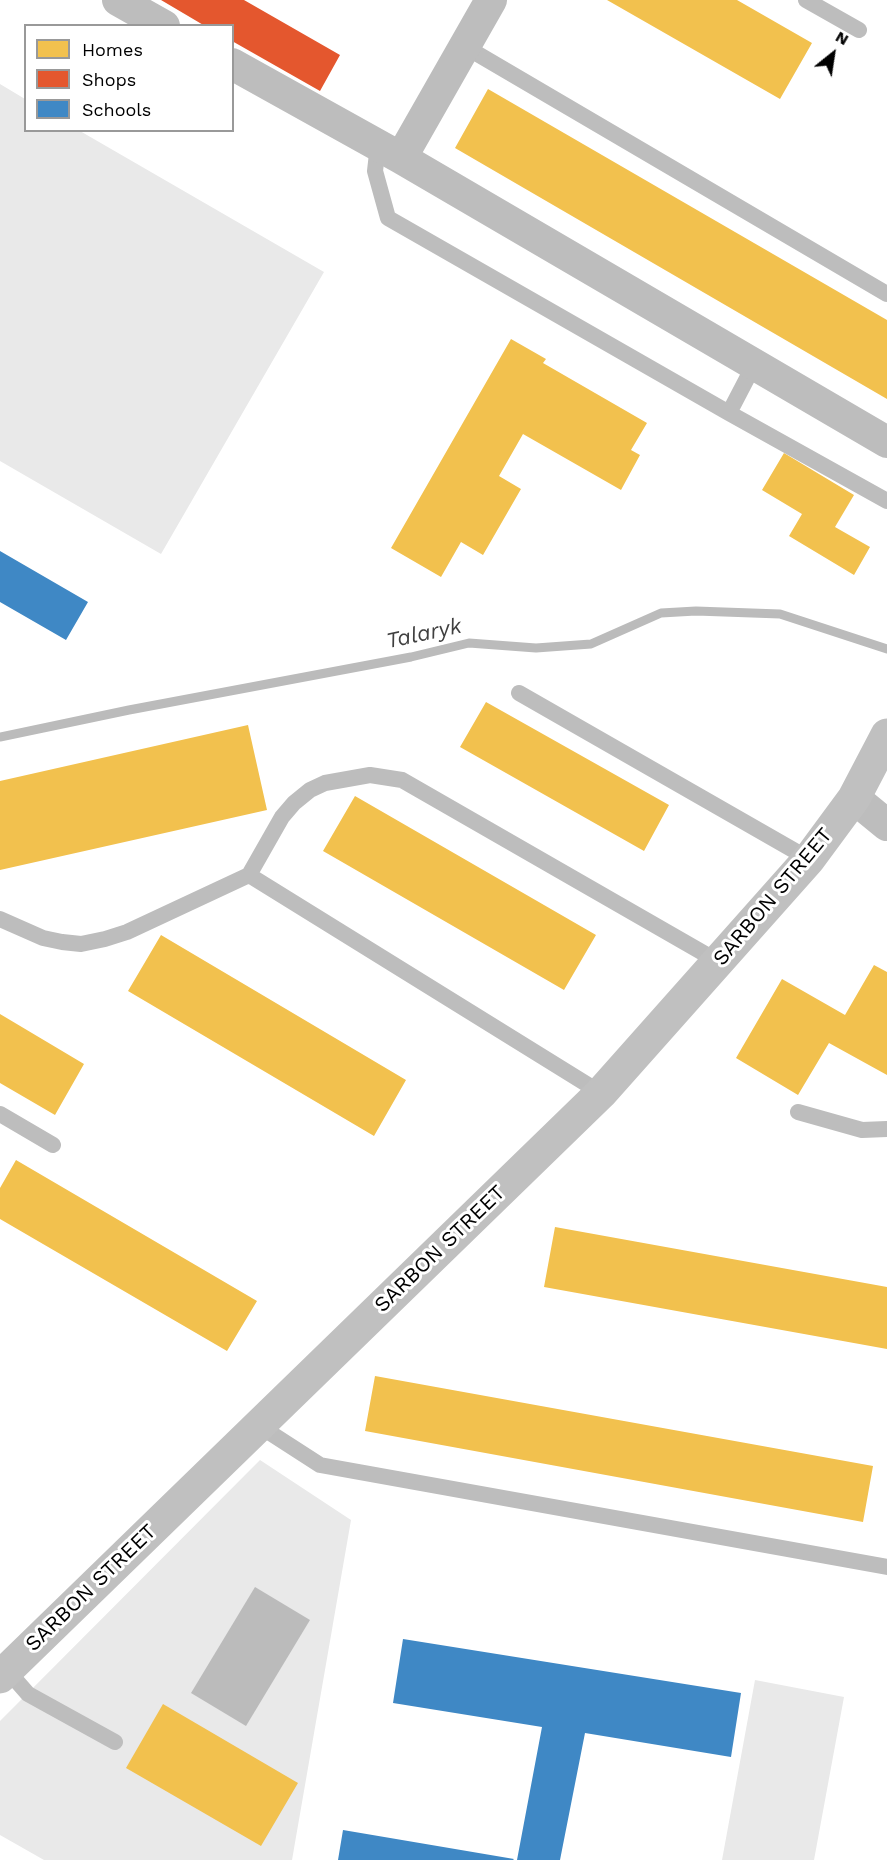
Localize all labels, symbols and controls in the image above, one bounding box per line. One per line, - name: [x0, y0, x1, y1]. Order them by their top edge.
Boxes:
- legend: [24, 24, 234, 132]
- north arrow: [803, 24, 863, 84]
- text: N: [832, 27, 852, 49]
- text: Homes: [82, 39, 143, 60]
- text: Shops: [82, 69, 136, 90]
- text: Schools: [82, 99, 151, 120]
- water label: Talaryk: [384, 613, 464, 655]
- street label: SARBON STREET: [708, 823, 838, 971]
- street label: SARBON STREET: [369, 1180, 511, 1318]
- street label: SARBON STREET: [20, 1519, 162, 1657]

